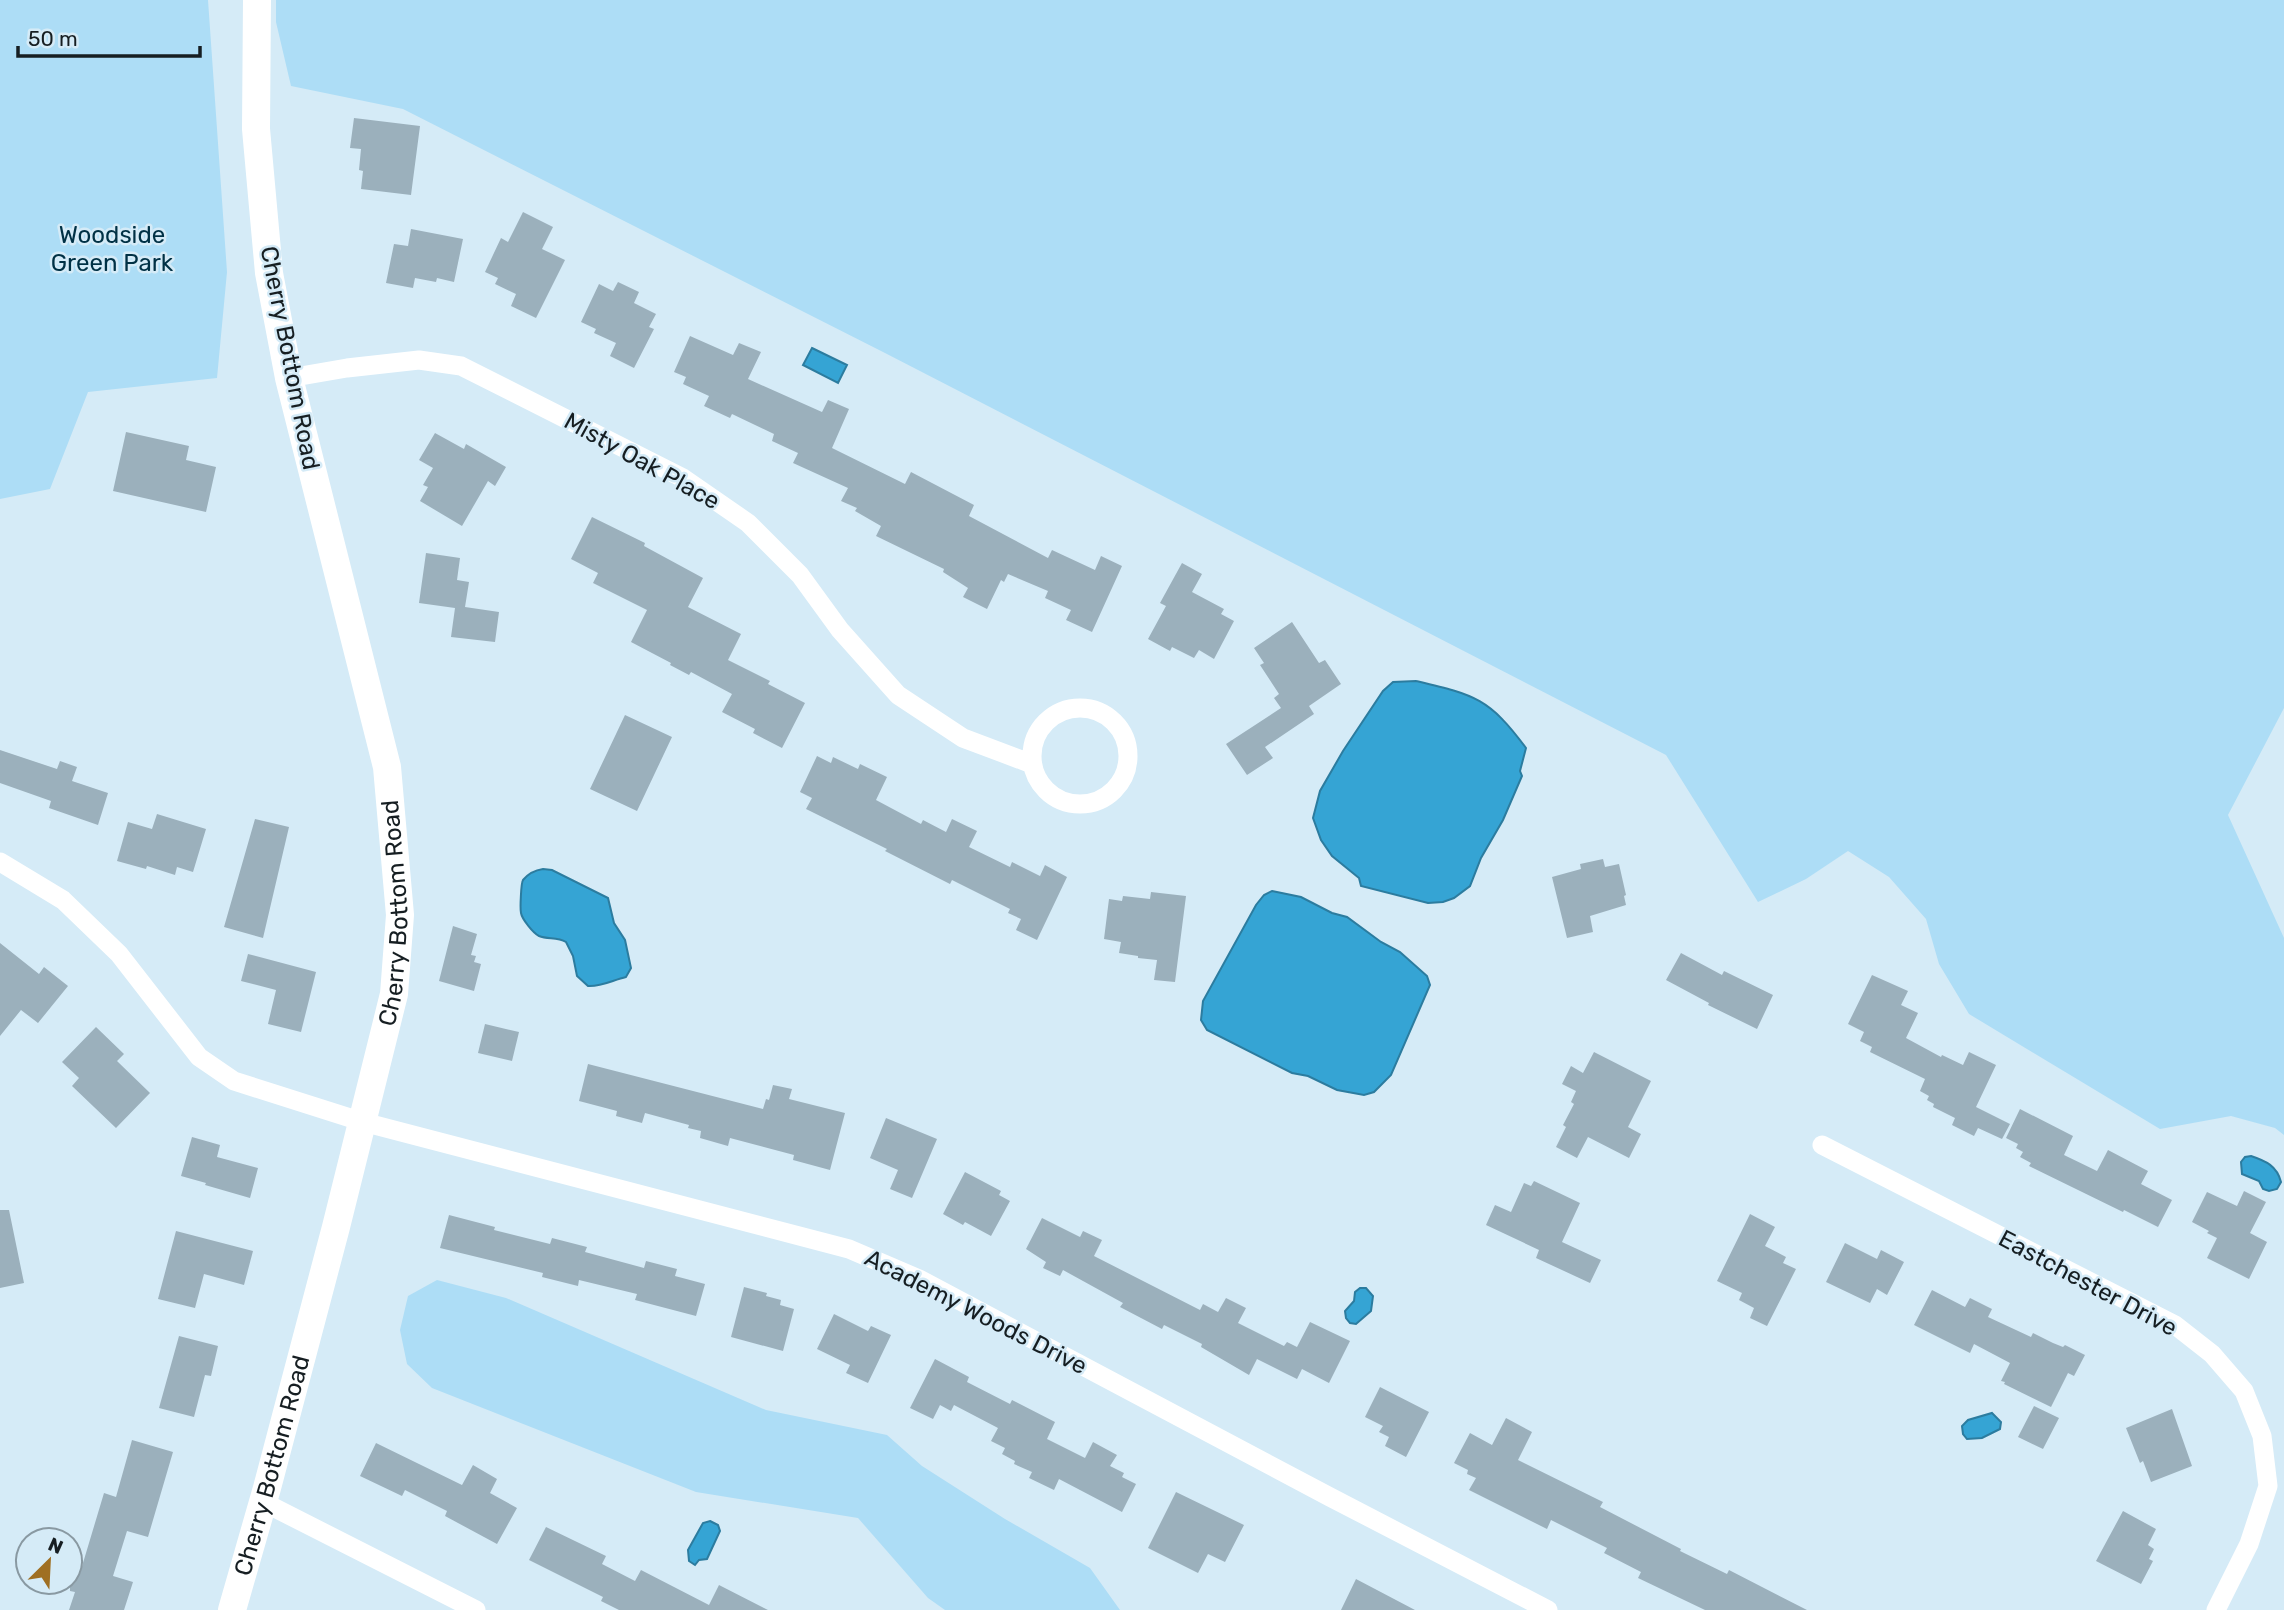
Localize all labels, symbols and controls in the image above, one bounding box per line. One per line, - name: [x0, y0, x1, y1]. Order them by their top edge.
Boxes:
- scale bar: [18, 14, 200, 58]
- text: 50 m: [28, 26, 78, 51]
- park label: Woodside Green Park: [51, 221, 174, 277]
- street label: Cherry Bottom Road: [255, 244, 325, 472]
- street label: Misty Oak Place: [559, 407, 725, 515]
- street label: Cherry Bottom Road: [373, 799, 414, 1029]
- street label: Eastchester Drive: [1994, 1224, 2182, 1342]
- street label: Academy Woods Drive: [860, 1244, 1092, 1380]
- street label: Cherry Bottom Road: [229, 1352, 315, 1579]
- north arrow: [14, 1526, 84, 1596]
- text: N: [45, 1533, 67, 1559]

